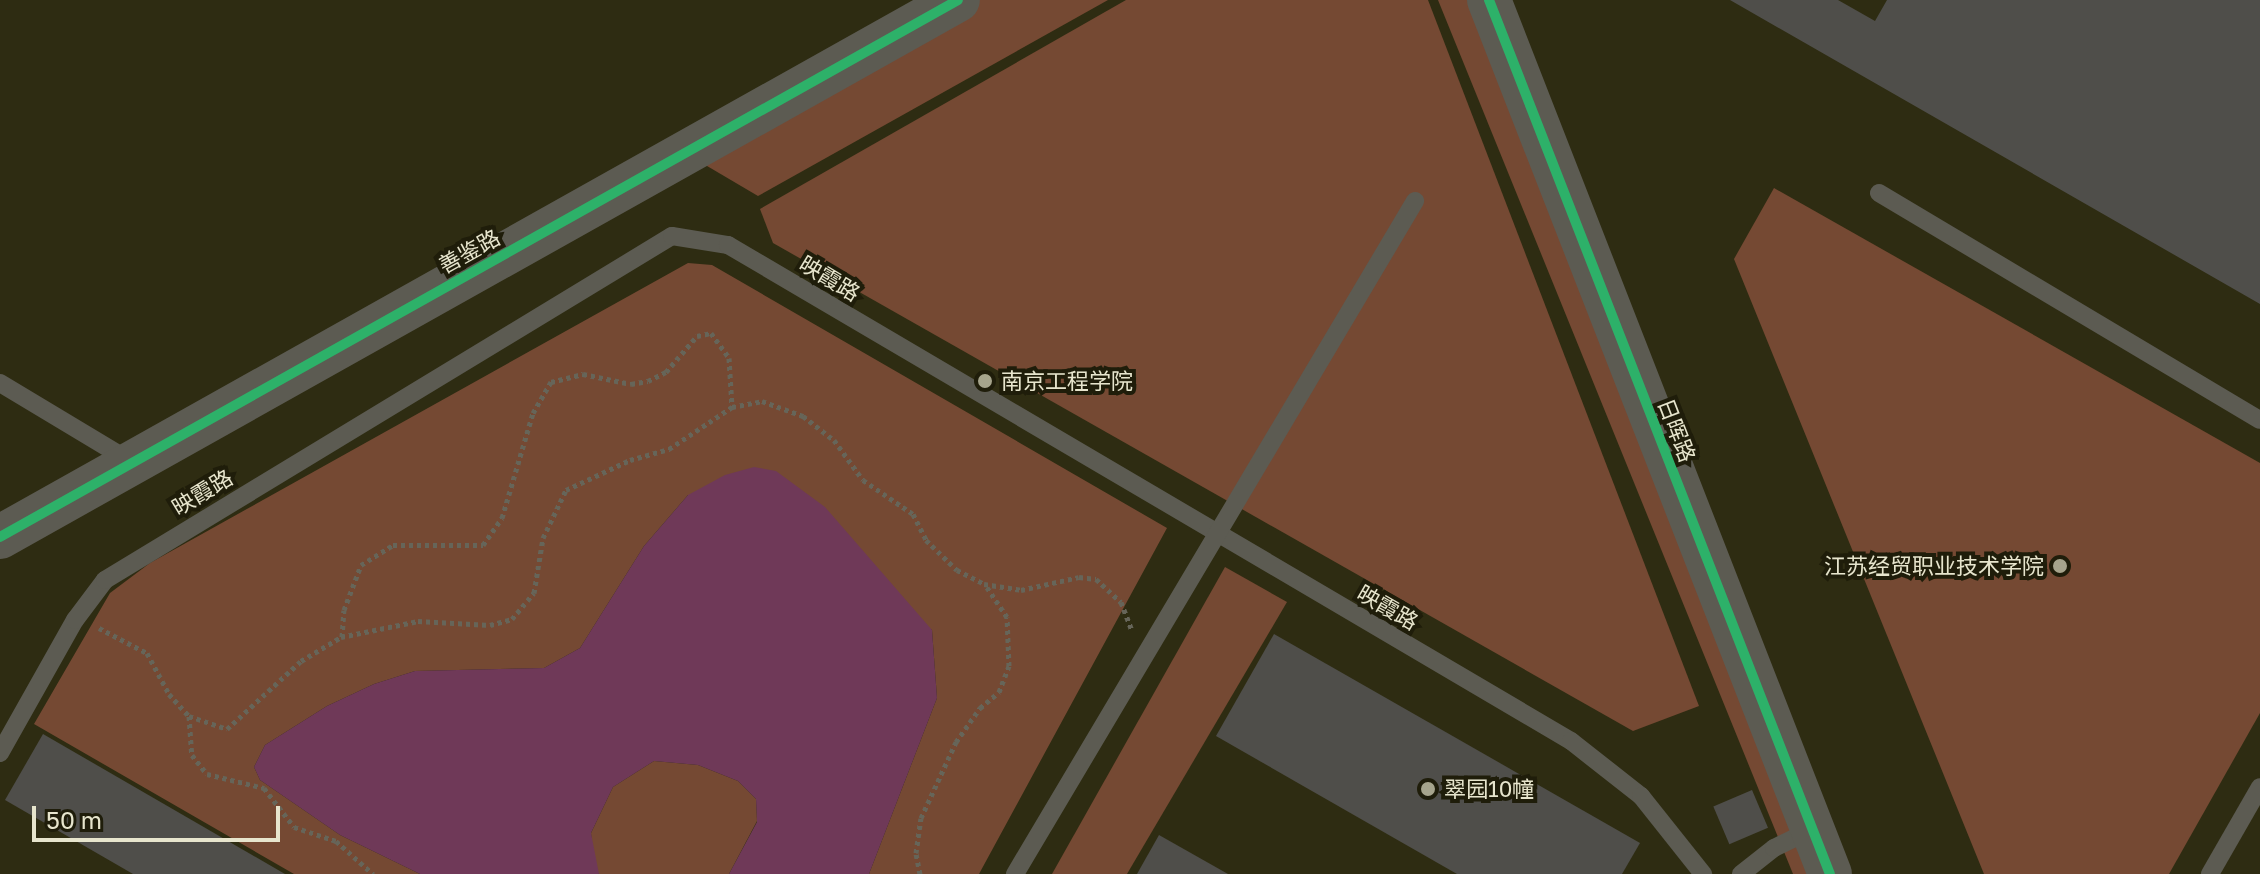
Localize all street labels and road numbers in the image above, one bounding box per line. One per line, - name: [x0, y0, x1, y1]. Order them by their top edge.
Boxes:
- street label: 善鉴路: [434, 223, 504, 279]
- street label: 映霞路: [795, 250, 865, 306]
- street label: 日晖路: [1653, 394, 1701, 466]
- street label: 映霞路: [167, 464, 237, 520]
- street label: 映霞路: [1353, 579, 1423, 635]

